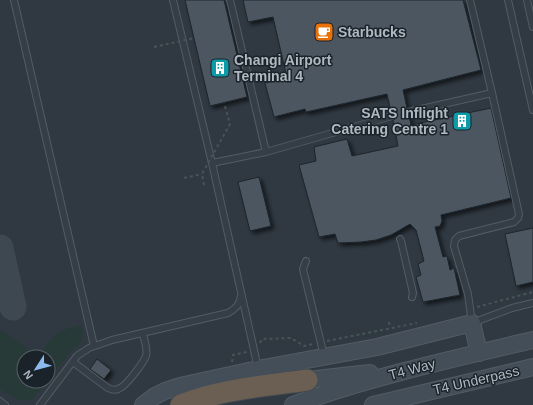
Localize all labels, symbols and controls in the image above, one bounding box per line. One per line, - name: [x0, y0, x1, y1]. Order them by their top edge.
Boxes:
- cafe icon: Starbucks: [313, 21, 335, 43]
- place label: Starbucks: [338, 24, 406, 40]
- place label: Changi Airport Terminal 4: [234, 52, 332, 84]
- building icon: Changi Airport Terminal 4: [209, 57, 231, 79]
- place label: SATS Inflight Catering Centre 1: [331, 105, 448, 137]
- building icon: SATS Inflight Catering Centre 1: [451, 110, 473, 132]
- north arrow: [16, 349, 56, 389]
- street label: T4 Way: [387, 355, 437, 383]
- street label: T4 Underpass: [431, 362, 521, 398]
- text: N: [21, 368, 35, 382]

